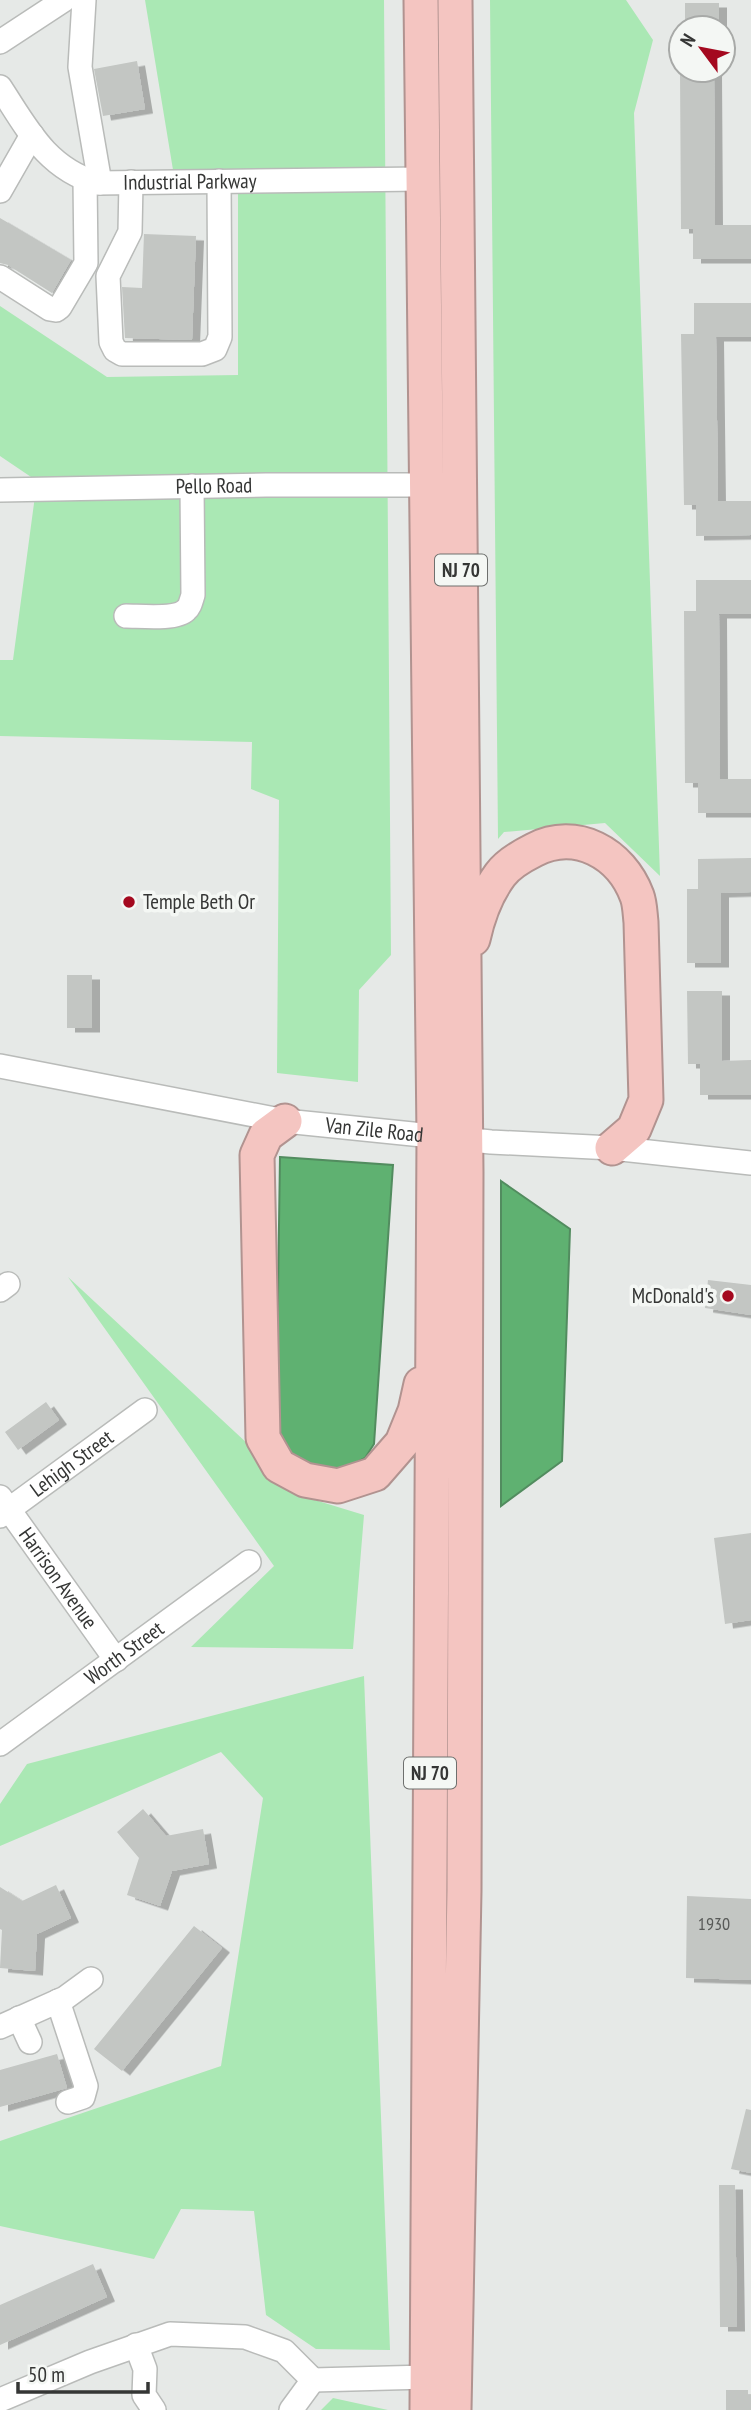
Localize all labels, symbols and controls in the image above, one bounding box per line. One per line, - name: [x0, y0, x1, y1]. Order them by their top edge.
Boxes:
- north arrow: [667, 14, 737, 84]
- text: N: [675, 29, 700, 51]
- street label: Industrial Parkway: [123, 167, 257, 196]
- street label: Pello Road: [175, 471, 253, 500]
- road number: NJ 70: [435, 554, 487, 586]
- place label: Temple Beth Or: [143, 888, 255, 915]
- marker: Temple Beth Or: [121, 894, 137, 910]
- street label: Van Zile Road: [323, 1111, 425, 1148]
- place label: McDonald's: [632, 1282, 714, 1309]
- marker: McDonald's: [720, 1288, 736, 1304]
- street label: Lehigh Street: [25, 1424, 119, 1502]
- street label: Harrison Avenue: [13, 1522, 104, 1634]
- street label: Worth Street: [79, 1615, 169, 1691]
- road number: NJ 70: [404, 1758, 456, 1788]
- house number: 1930: [698, 1912, 730, 1935]
- scale bar: [18, 2350, 147, 2394]
- text: 50 m: [28, 2361, 65, 2388]

